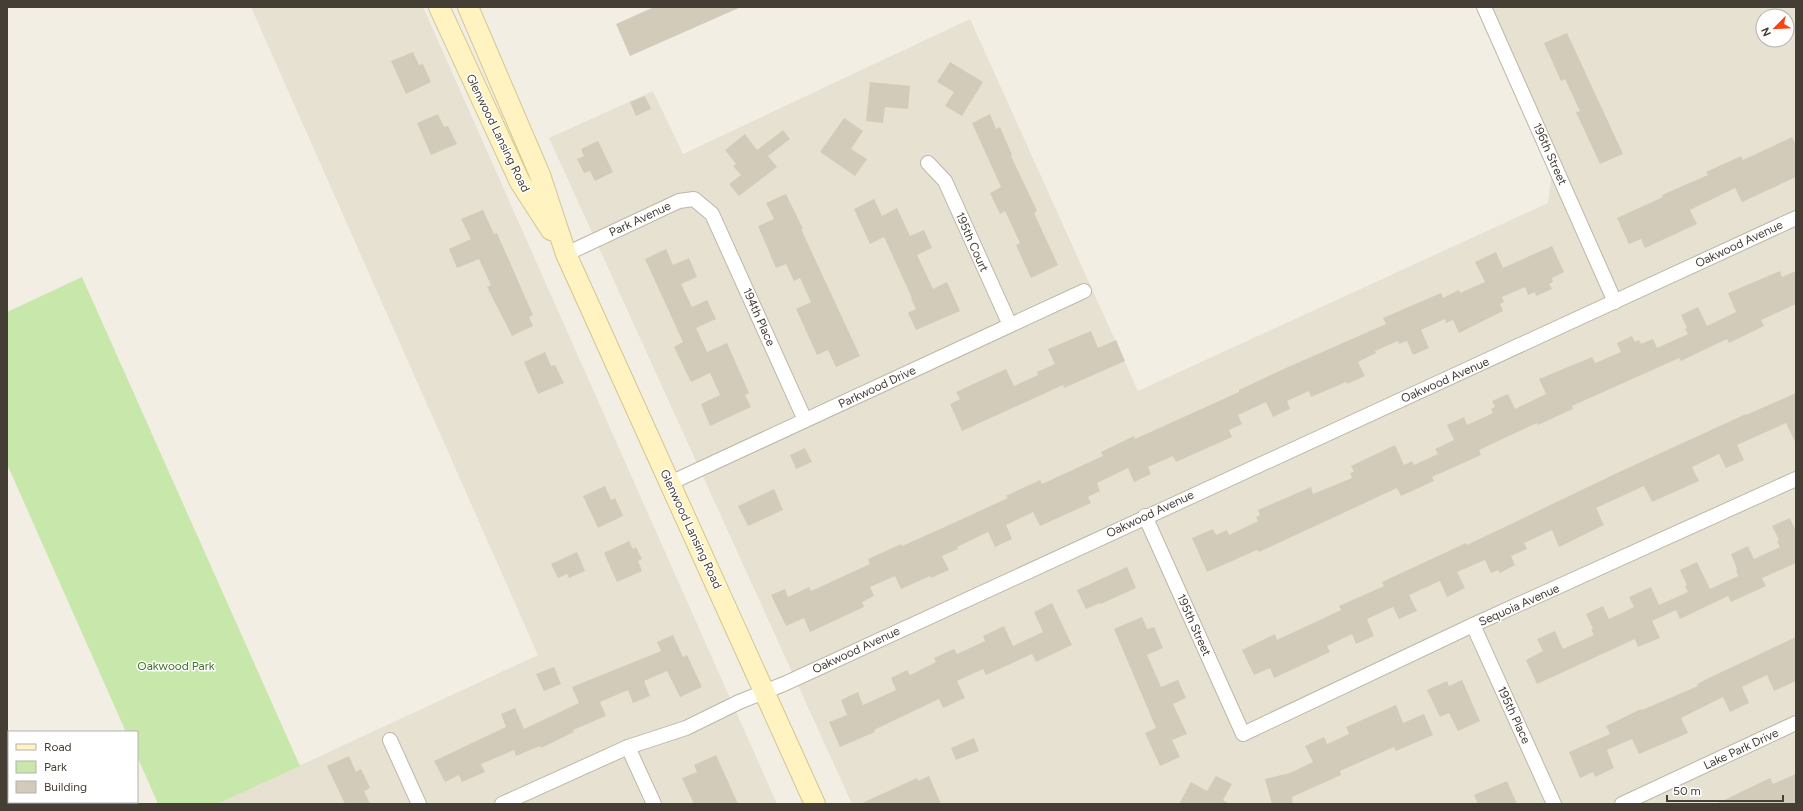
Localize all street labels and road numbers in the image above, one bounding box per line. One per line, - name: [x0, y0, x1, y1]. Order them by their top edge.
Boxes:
- street label: Glenwood Lansing Road: [463, 72, 533, 194]
- street label: 196th Street: [1530, 121, 1570, 188]
- street label: Park Avenue: [607, 198, 673, 239]
- street label: 195th Court: [953, 210, 992, 274]
- street label: Oakwood Avenue: [1693, 217, 1785, 270]
- street label: 194th Place: [740, 286, 778, 349]
- street label: Oakwood Avenue: [1399, 354, 1492, 406]
- street label: Parkwood Drive: [836, 363, 918, 411]
- street label: Glenwood Lansing Road: [657, 467, 725, 591]
- street label: Oakwood Avenue: [1104, 487, 1196, 540]
- street label: Sequoia Avenue: [1476, 581, 1562, 629]
- street label: 195th Street: [1174, 592, 1214, 659]
- street label: Oakwood Avenue: [810, 623, 902, 676]
- street label: 195th Place: [1495, 684, 1534, 746]
- street label: Lake Park Drive: [1701, 725, 1781, 772]

